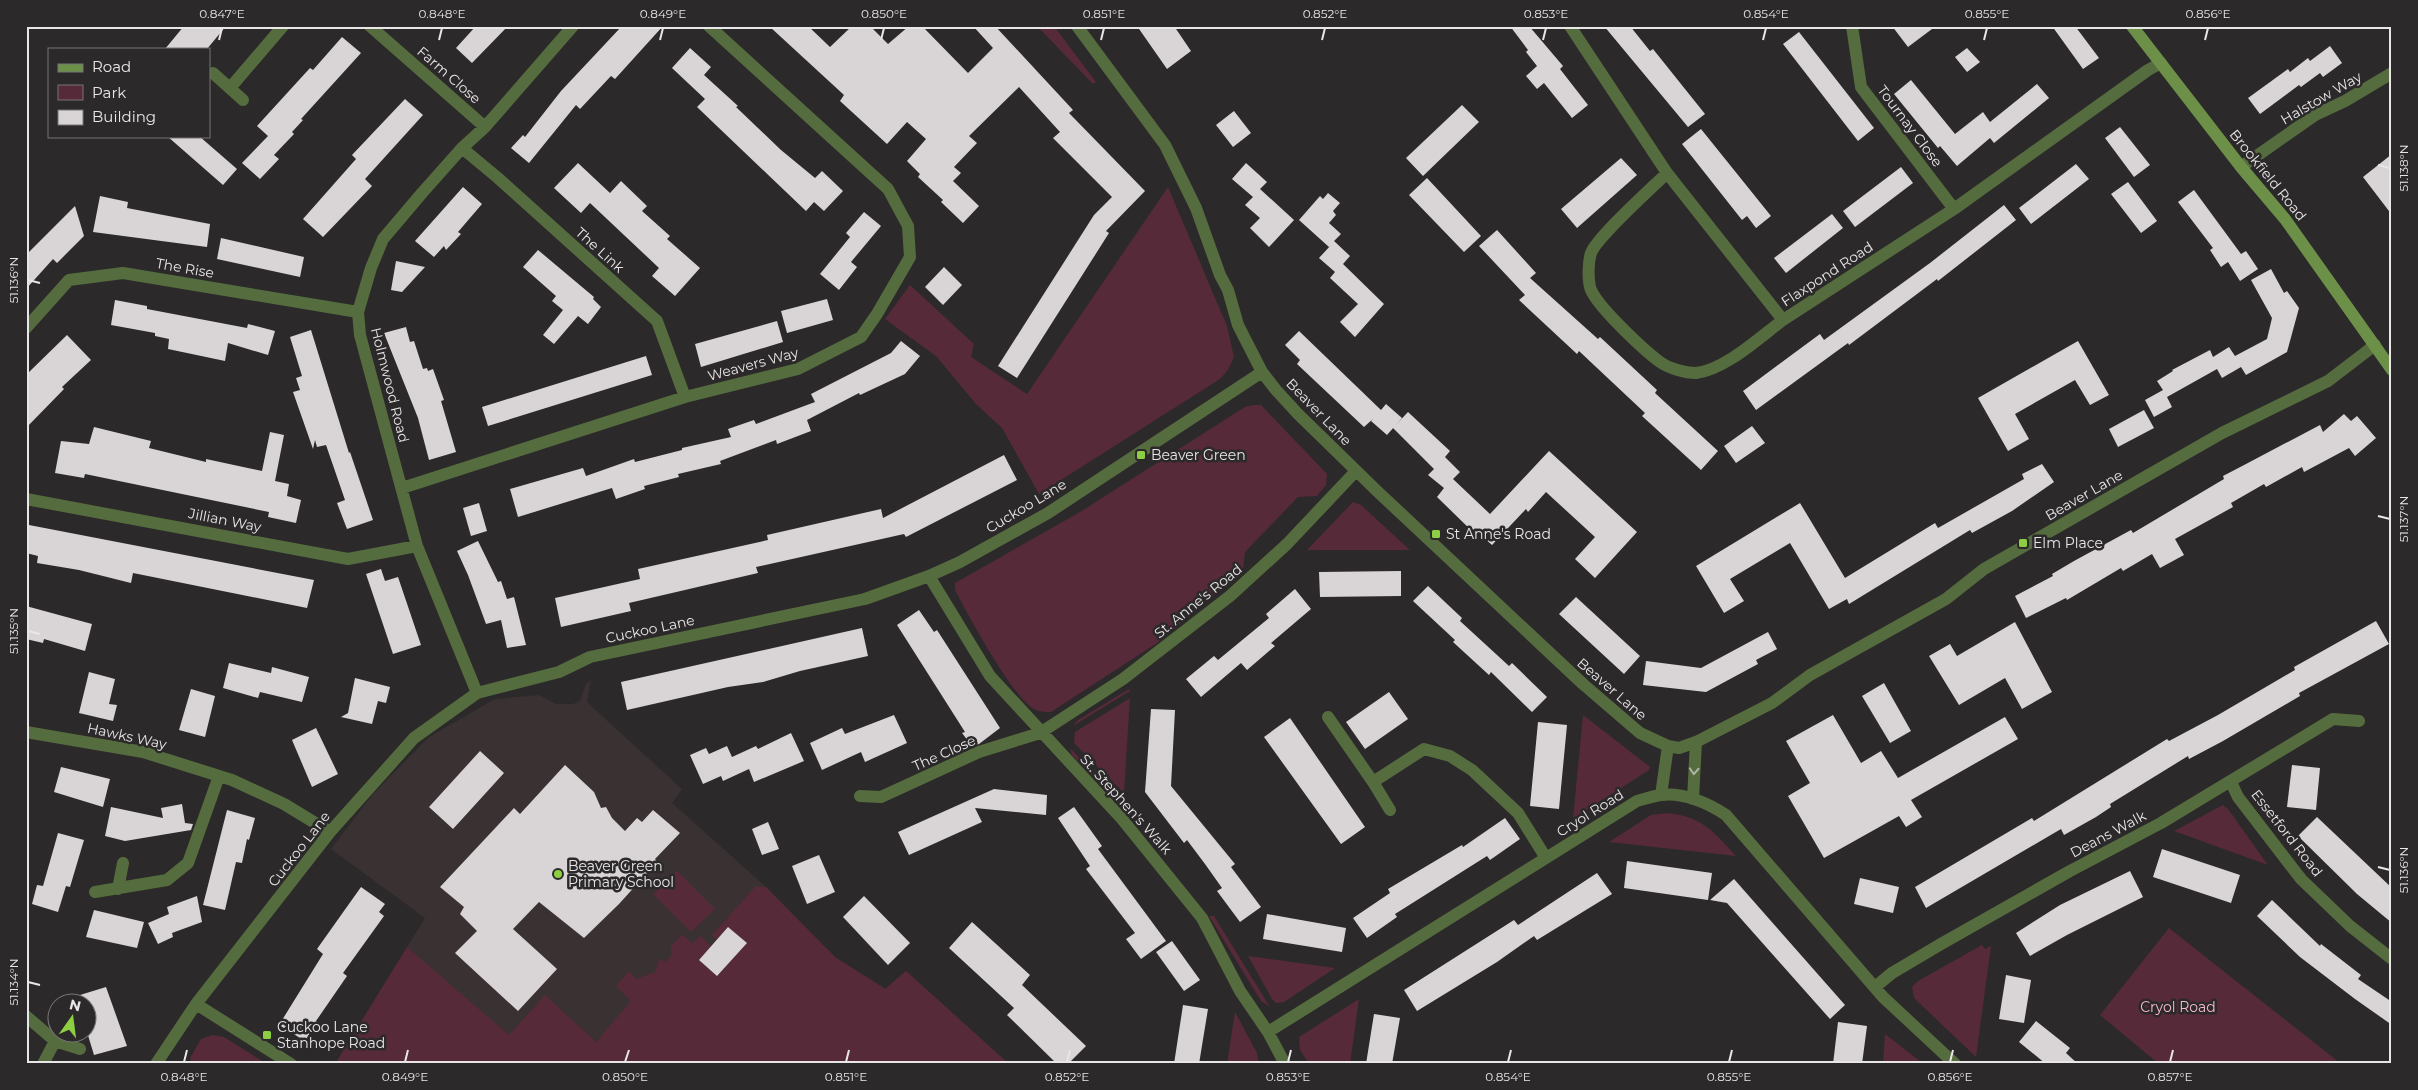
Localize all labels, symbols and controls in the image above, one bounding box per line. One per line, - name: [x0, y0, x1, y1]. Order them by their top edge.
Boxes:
- text: 0.847°E: [199, 6, 245, 21]
- text: 0.848°E: [419, 6, 465, 21]
- text: 0.849°E: [640, 6, 686, 21]
- text: 0.850°E: [861, 6, 907, 21]
- text: 0.851°E: [1083, 6, 1125, 21]
- text: 0.852°E: [1303, 6, 1347, 21]
- text: 0.853°E: [1524, 6, 1568, 21]
- text: 0.854°E: [1743, 6, 1789, 21]
- text: 0.855°E: [1965, 6, 2009, 21]
- text: 0.856°E: [2185, 6, 2231, 21]
- street label: Farm Close: [413, 42, 485, 108]
- legend: [48, 48, 210, 138]
- text: Road: [92, 57, 131, 76]
- street label: Halstow Way: [2277, 67, 2365, 128]
- street label: Tournay Close: [1873, 82, 1947, 170]
- text: Park: [92, 83, 126, 102]
- text: Building: [92, 107, 156, 126]
- street label: Brookfield Road: [2226, 126, 2310, 224]
- text: 51.138°N: [2396, 144, 2411, 192]
- street label: The Link: [572, 223, 629, 277]
- street label: Flaxpond Road: [1778, 238, 1876, 310]
- street label: The Rise: [154, 254, 216, 282]
- text: 51.136°N: [6, 257, 21, 303]
- street label: Holmwood Road: [367, 326, 413, 444]
- street label: Weavers Way: [706, 343, 801, 385]
- street label: Beaver Lane: [1282, 375, 1356, 449]
- place label: Beaver Green: [1151, 446, 1246, 464]
- marker: Beaver Green: [1135, 449, 1147, 461]
- street label: Beaver Lane: [2042, 466, 2126, 524]
- street label: Cuckoo Lane: [983, 475, 1069, 537]
- text: 51.137°N: [2396, 496, 2411, 542]
- street label: Jillian Way: [186, 504, 263, 536]
- place label: St Anne's Road: [1446, 525, 1551, 543]
- marker: St Anne's Road: [1430, 528, 1442, 540]
- place label: Elm Place: [2033, 534, 2103, 552]
- marker: Elm Place: [2017, 537, 2029, 549]
- street label: St. Anne's Road: [1150, 560, 1246, 642]
- text: 51.135°N: [6, 608, 21, 654]
- street label: Cuckoo Lane: [604, 611, 696, 647]
- street label: Beaver Lane: [1573, 654, 1651, 724]
- street label: Hawks Way: [86, 719, 169, 753]
- street label: The Close: [910, 731, 978, 775]
- street label: St. Stephen's Walk: [1076, 750, 1176, 858]
- one-way arrow: [1689, 767, 1700, 775]
- street label: Cryol Road: [1553, 785, 1627, 841]
- street label: Essetford Road: [2247, 786, 2327, 880]
- street label: Deans Walk: [2067, 806, 2150, 861]
- street label: Cuckoo Lane: [264, 808, 334, 890]
- text: 51.136°N: [2396, 847, 2411, 893]
- place label: Beaver Green Primary School: [568, 857, 674, 891]
- marker: Beaver Green Primary School: [552, 868, 564, 880]
- text: 51.134°N: [6, 959, 21, 1005]
- north arrow: [48, 992, 98, 1042]
- text: N: [67, 995, 83, 1015]
- park label: Cryol Road: [2140, 998, 2216, 1016]
- place label: Cuckoo Lane Stanhope Road: [277, 1018, 385, 1052]
- marker: Cuckoo Lane Stanhope Road: [261, 1029, 273, 1041]
- text: 0.848°E: [161, 1069, 207, 1084]
- text: 0.849°E: [382, 1069, 428, 1084]
- text: 0.850°E: [602, 1069, 648, 1084]
- text: 0.851°E: [825, 1069, 867, 1084]
- text: 0.852°E: [1045, 1069, 1089, 1084]
- text: 0.853°E: [1266, 1069, 1310, 1084]
- text: 0.854°E: [1485, 1069, 1531, 1084]
- text: 0.855°E: [1707, 1069, 1751, 1084]
- text: 0.856°E: [1927, 1069, 1973, 1084]
- text: 0.857°E: [2148, 1069, 2192, 1084]

